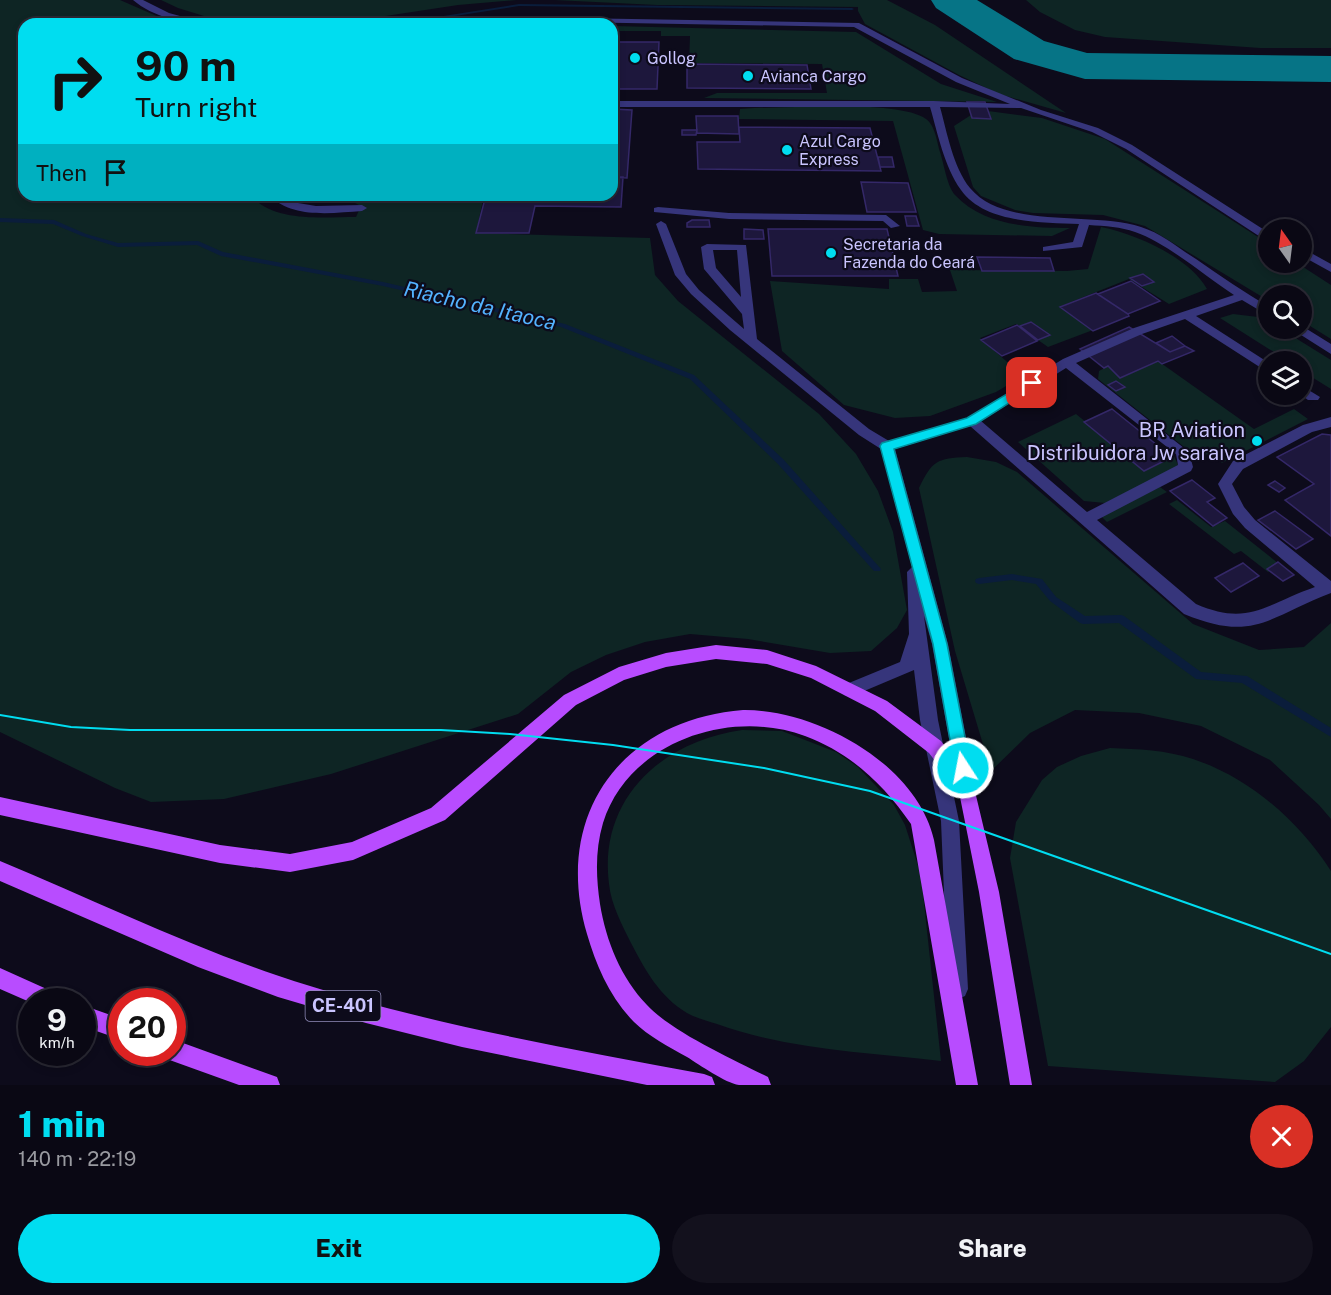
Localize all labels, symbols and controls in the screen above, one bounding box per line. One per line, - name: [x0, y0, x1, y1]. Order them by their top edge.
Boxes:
- text: 90 m: [135, 41, 237, 90]
- icon: right: [36, 42, 114, 120]
- place label: Gollog: [647, 49, 696, 68]
- marker: Gollog: [628, 51, 642, 65]
- place label: Avianca Cargo: [760, 67, 866, 86]
- marker: Avianca Cargo: [741, 69, 755, 83]
- text: Turn right: [135, 91, 258, 123]
- place label: Azul Cargo Express: [799, 132, 881, 169]
- marker: Azul Cargo Express: [780, 143, 794, 157]
- icon: arrive: [99, 156, 132, 189]
- text: Then: [36, 160, 87, 186]
- north arrow: [1258, 219, 1312, 273]
- map controls: [1258, 219, 1312, 405]
- place label: Secretaria da Fazenda do Ceará: [843, 235, 975, 272]
- marker: Secretaria da Fazenda do Ceará: [824, 246, 838, 260]
- water label: Riacho da Itaoca: [402, 276, 559, 335]
- button: search: [1258, 285, 1312, 339]
- button: layers: [1258, 351, 1312, 405]
- pin: [1006, 357, 1057, 408]
- icon: arrive: [1015, 366, 1048, 399]
- place label: BR Aviation Distribuidora Jw saraiva: [1027, 418, 1245, 465]
- marker: BR Aviation Distribuidora Jw saraiva: [1250, 434, 1264, 448]
- position arrow: [931, 736, 995, 800]
- speed limit sign: 20: [108, 988, 186, 1066]
- road number: CE-401: [306, 991, 380, 1021]
- text: 9: [47, 1002, 67, 1038]
- text: km/h: [39, 1034, 75, 1051]
- text: 1 min: [18, 1103, 106, 1145]
- button: close: [1250, 1105, 1313, 1168]
- text: 140 m · 22:19: [18, 1147, 136, 1171]
- button: Exit: [18, 1214, 660, 1283]
- button: Share: [672, 1214, 1313, 1283]

